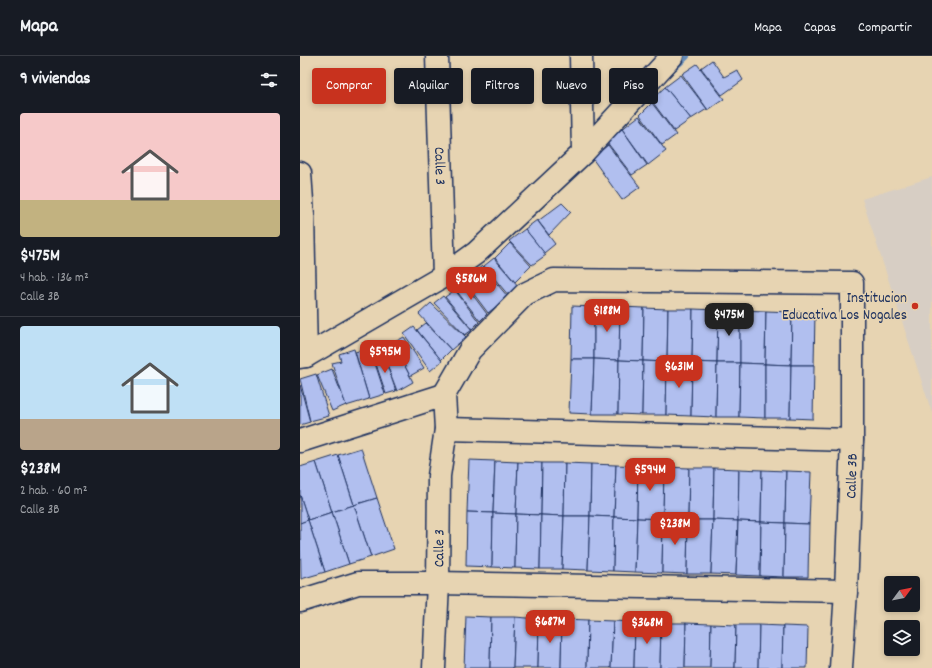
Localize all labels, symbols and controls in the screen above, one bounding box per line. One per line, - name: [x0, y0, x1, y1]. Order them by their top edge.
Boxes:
- text: Mapa: [20, 14, 58, 41]
- text: Mapa: [754, 18, 782, 38]
- text: Capas: [804, 18, 836, 38]
- text: Compartir: [858, 18, 912, 38]
- text: 9 viviendas: [20, 68, 91, 92]
- chip: Comprar: [312, 68, 386, 104]
- chip: Alquilar: [394, 68, 463, 104]
- chip: Filtros: [471, 68, 534, 104]
- chip: Nuevo: [542, 68, 601, 104]
- chip: Piso: [609, 68, 658, 104]
- icon: filters: [258, 69, 280, 91]
- icon: home: [114, 139, 186, 211]
- street label: Calle 3: [427, 146, 450, 186]
- text: $475M: [20, 245, 60, 269]
- pin: $586M: [443, 267, 499, 301]
- text: 4 hab. · 136 m²: [20, 269, 89, 288]
- text: $586M: [455, 270, 487, 289]
- text: Calle 3B: [20, 288, 59, 307]
- place label: Institucion Educativa Los Nogales: [782, 288, 907, 327]
- pin: $188M: [579, 299, 635, 333]
- marker: Institucion Educativa Los Nogales: [910, 301, 920, 311]
- text: $188M: [593, 302, 621, 321]
- pin: $475M: [701, 303, 757, 337]
- text: $475M: [714, 306, 744, 325]
- pin: $595M: [357, 340, 413, 374]
- text: $595M: [369, 343, 401, 362]
- icon: home: [114, 352, 186, 424]
- pin: $631M: [651, 355, 707, 389]
- text: $631M: [664, 358, 694, 377]
- street label: Calle 3B: [841, 453, 865, 499]
- text: $238M: [20, 458, 60, 482]
- pin: $594M: [622, 458, 678, 492]
- text: $594M: [634, 461, 666, 480]
- text: 2 hab. · 60 m²: [20, 482, 88, 501]
- text: Calle 3B: [20, 501, 59, 520]
- pin: $238M: [647, 512, 703, 546]
- text: $238M: [660, 515, 690, 534]
- street label: Calle 3: [429, 529, 452, 567]
- north arrow: [884, 576, 920, 612]
- map controls: [884, 576, 920, 656]
- pin: $687M: [522, 610, 578, 644]
- pin: $368M: [619, 611, 675, 645]
- text: $687M: [535, 613, 565, 632]
- text: $368M: [631, 614, 663, 633]
- button: layers: [884, 620, 920, 656]

